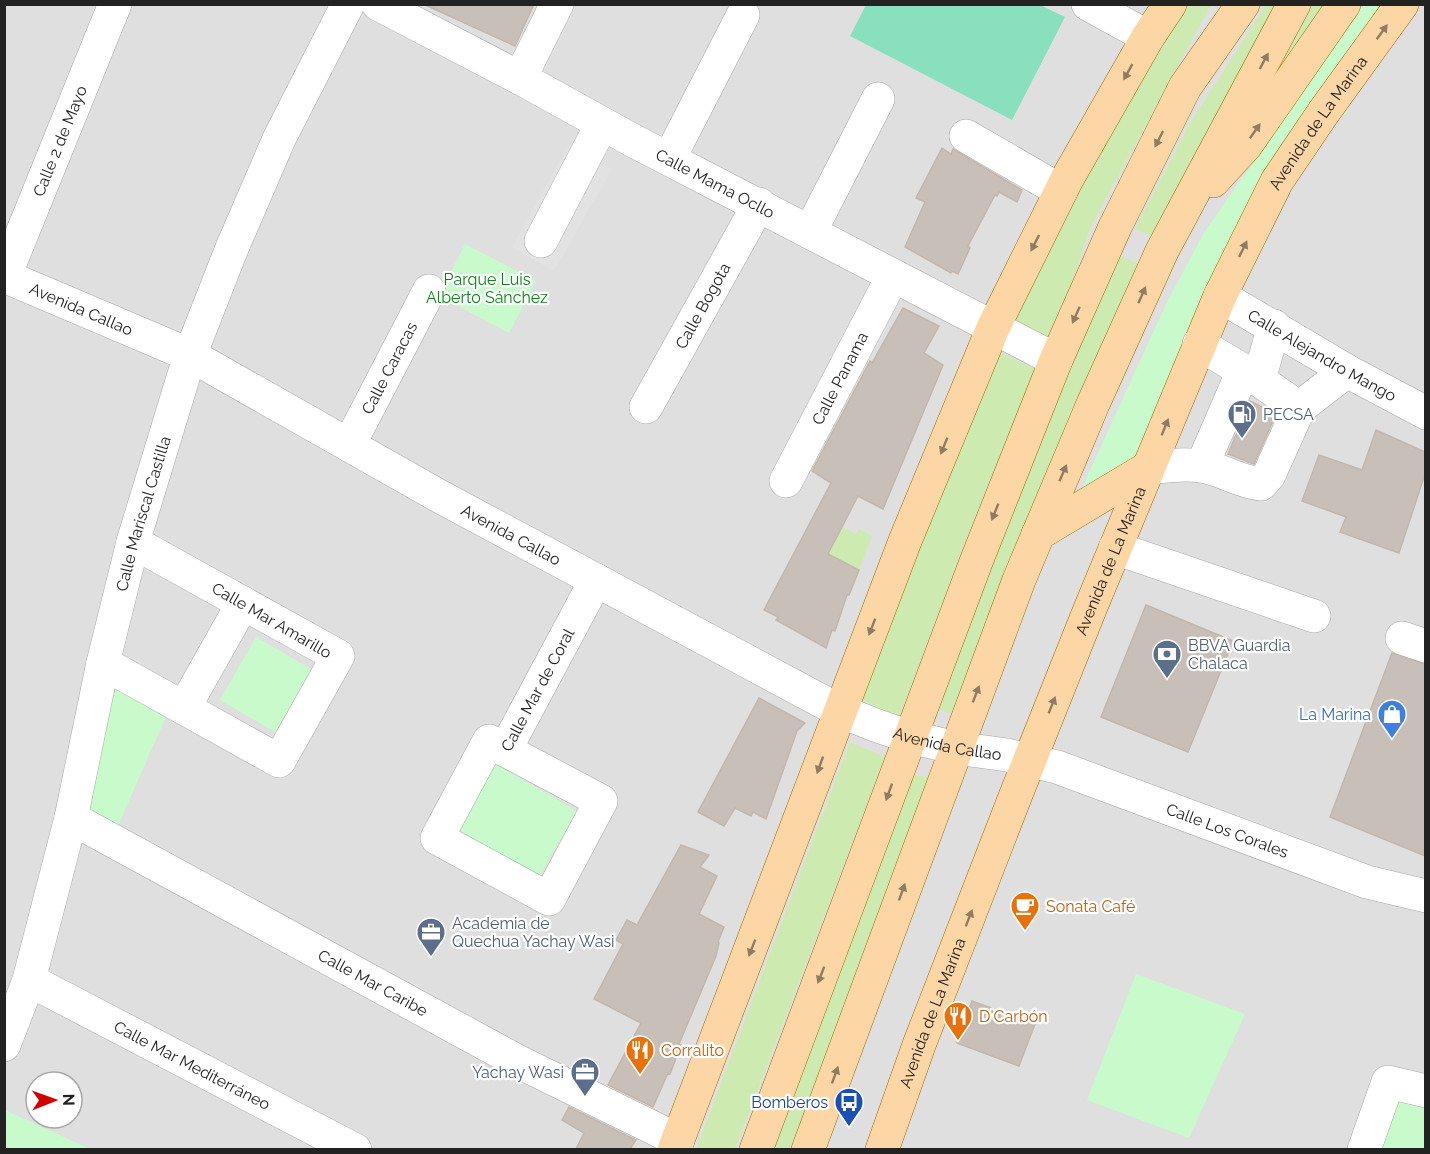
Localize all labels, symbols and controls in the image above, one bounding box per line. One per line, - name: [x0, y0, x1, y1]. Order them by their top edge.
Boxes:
- one-way arrow: [1376, 24, 1388, 40]
- one-way arrow: [1259, 52, 1269, 69]
- street label: Avenida de La Marina: [1265, 52, 1371, 193]
- one-way arrow: [1123, 64, 1133, 81]
- street label: Calle 2 de Mayo: [29, 83, 91, 199]
- one-way arrow: [1249, 124, 1261, 140]
- one-way arrow: [1154, 131, 1164, 148]
- street label: Calle Mama Ocllo: [652, 145, 778, 222]
- one-way arrow: [1030, 235, 1040, 252]
- one-way arrow: [1238, 240, 1248, 257]
- street label: Calle Bogota: [671, 260, 734, 352]
- park label: Parque Luis Alberto Sánchez: [426, 270, 548, 307]
- street label: Avenida Callao: [27, 279, 136, 340]
- one-way arrow: [1137, 285, 1147, 303]
- street label: Calle Alejandro Mango: [1244, 306, 1399, 405]
- one-way arrow: [1071, 307, 1081, 325]
- street label: Calle Caracas: [358, 318, 421, 417]
- street label: Calle Panama: [808, 329, 872, 428]
- fuel station icon: PECSA: [1226, 398, 1258, 440]
- place label: PECSA: [1263, 405, 1314, 424]
- one-way arrow: [1160, 418, 1170, 436]
- street label: Calle Mariscal Castilla: [112, 434, 175, 593]
- one-way arrow: [939, 437, 949, 455]
- one-way arrow: [1058, 464, 1068, 482]
- street label: Avenida de La Marina: [1072, 484, 1150, 638]
- street label: Avenida Callao: [458, 501, 564, 570]
- one-way arrow: [990, 503, 1000, 521]
- street label: Calle Mar Amarillo: [209, 578, 335, 662]
- one-way arrow: [867, 618, 876, 636]
- street label: Calle Mar de Coral: [497, 625, 579, 755]
- place label: BBVA Guardia Chalaca: [1188, 636, 1291, 673]
- bank icon: BBVA Guardia Chalaca: [1151, 638, 1183, 680]
- one-way arrow: [972, 685, 982, 703]
- one-way arrow: [1048, 696, 1057, 714]
- shop icon: La Marina: [1376, 698, 1408, 740]
- place label: La Marina: [1299, 705, 1371, 724]
- street label: Avenida Callao: [891, 723, 1003, 764]
- one-way arrow: [814, 757, 824, 775]
- one-way arrow: [884, 783, 894, 801]
- street label: Calle Los Corales: [1164, 799, 1291, 862]
- one-way arrow: [898, 883, 908, 901]
- cafe icon: Sonata Café: [1009, 890, 1041, 932]
- place label: Sonata Café: [1046, 897, 1135, 916]
- one-way arrow: [965, 909, 974, 927]
- place label: Academia de Quechua Yachay Wasi: [452, 914, 615, 951]
- office icon: Academia de Quechua Yachay Wasi: [415, 916, 447, 958]
- street label: Avenida de La Marina: [896, 935, 970, 1091]
- one-way arrow: [747, 939, 756, 957]
- street label: Calle Mar Caribe: [315, 945, 431, 1021]
- one-way arrow: [816, 966, 826, 984]
- restaurant icon: D'Carbón: [942, 1000, 974, 1042]
- place label: D'Carbón: [979, 1007, 1048, 1026]
- street label: Calle Mar Mediterráneo: [111, 1017, 273, 1114]
- restaurant icon: Corralito: [624, 1034, 656, 1076]
- place label: Corralito: [661, 1041, 724, 1060]
- office icon: Yachay Wasi: [569, 1056, 601, 1098]
- place label: Yachay Wasi: [472, 1063, 564, 1082]
- one-way arrow: [831, 1066, 840, 1084]
- north arrow: [24, 1070, 84, 1130]
- bus stop icon: Bomberos: [833, 1086, 865, 1128]
- text: N: [59, 1093, 78, 1106]
- place label: Bomberos: [751, 1093, 828, 1112]

